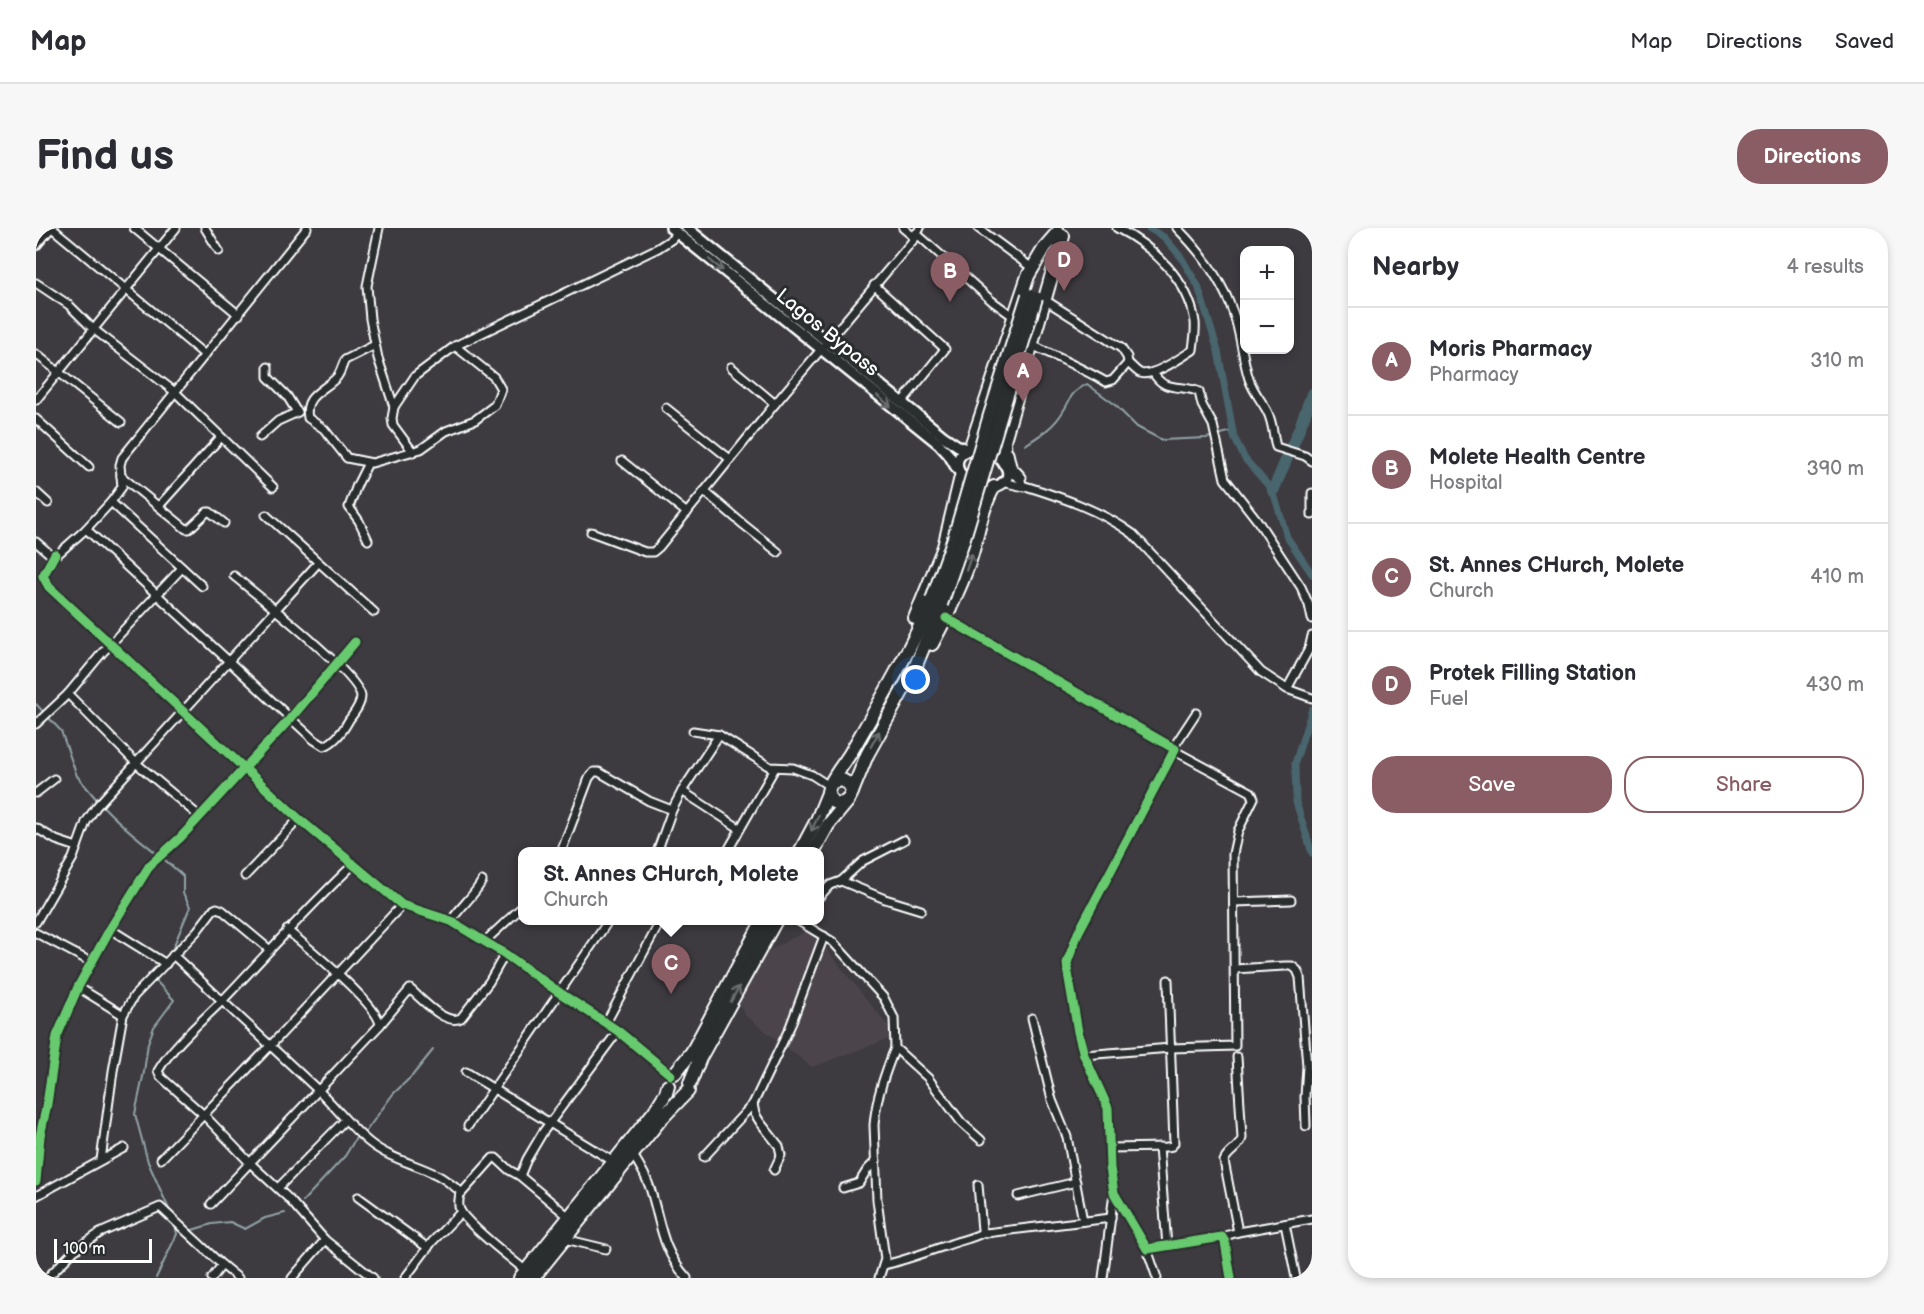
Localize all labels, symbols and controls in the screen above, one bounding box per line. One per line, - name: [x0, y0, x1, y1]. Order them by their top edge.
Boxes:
- text: Map: [30, 25, 86, 58]
- text: Map: [1630, 29, 1673, 54]
- text: Directions: [1706, 29, 1802, 54]
- text: Saved: [1835, 29, 1894, 54]
- button: Directions: [1737, 129, 1888, 184]
- text: Find us: [36, 131, 174, 182]
- pin: D: [1044, 242, 1084, 291]
- map controls: [1240, 246, 1294, 354]
- button: +: [1240, 246, 1294, 300]
- text: Nearby: [1372, 252, 1459, 283]
- pin: B: [930, 253, 970, 302]
- text: 4 results: [1786, 255, 1864, 279]
- one-way arrow: [708, 258, 724, 271]
- street label: Lagos Bypass: [771, 284, 884, 382]
- button: −: [1240, 300, 1294, 354]
- text: Moris Pharmacy: [1429, 336, 1592, 363]
- text: A: [1385, 349, 1398, 373]
- text: 310 m: [1810, 349, 1864, 373]
- pin: A: [1004, 352, 1042, 402]
- text: Pharmacy: [1429, 363, 1519, 387]
- one-way arrow: [876, 394, 892, 407]
- text: Molete Health Centre: [1429, 444, 1645, 471]
- text: B: [1384, 457, 1399, 481]
- text: 390 m: [1806, 457, 1864, 481]
- text: Hospital: [1429, 471, 1502, 495]
- text: St. Annes CHurch, Molete: [1429, 552, 1684, 579]
- one-way arrow: [964, 553, 975, 572]
- text: C: [1384, 565, 1399, 589]
- text: 410 m: [1810, 565, 1864, 589]
- text: Church: [1429, 579, 1494, 603]
- text: Protek Filling Station: [1429, 660, 1636, 687]
- your location: [901, 665, 930, 694]
- text: D: [1385, 673, 1398, 697]
- text: 430 m: [1806, 673, 1864, 697]
- text: Fuel: [1429, 687, 1468, 711]
- one-way arrow: [870, 731, 882, 748]
- button: Save: [1372, 756, 1612, 813]
- button: Share: [1624, 756, 1864, 813]
- one-way arrow: [808, 813, 820, 831]
- popup: [518, 847, 824, 925]
- text: St. Annes CHurch, Molete: [543, 861, 799, 888]
- text: Church: [543, 888, 608, 912]
- pin: C: [652, 944, 690, 994]
- one-way arrow: [729, 986, 741, 1003]
- scale bar: [54, 1236, 152, 1264]
- text: 100 m: [63, 1240, 106, 1259]

